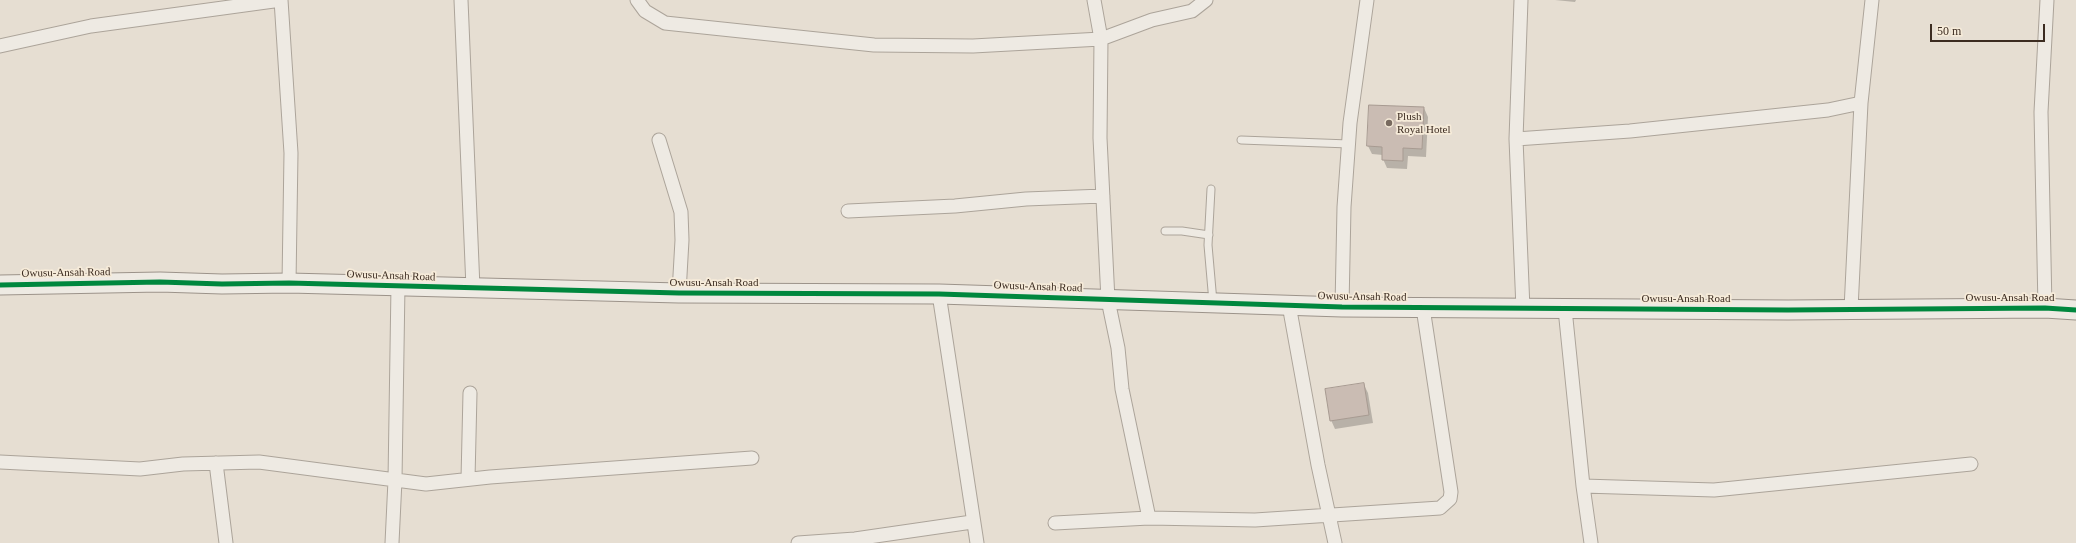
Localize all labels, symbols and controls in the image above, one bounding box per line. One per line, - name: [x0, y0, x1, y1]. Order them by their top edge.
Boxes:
- scale bar: [1932, 16, 2047, 42]
- text: 50 m: [1937, 24, 1961, 38]
- place label: Plush Royal Hotel: [1397, 110, 1450, 136]
- marker: Plush Royal Hotel: [1384, 118, 1394, 128]
- street label: Owusu-Ansah Road: [21, 266, 111, 280]
- street label: Owusu-Ansah Road: [346, 268, 436, 284]
- street label: Owusu-Ansah Road: [670, 276, 758, 290]
- street label: Owusu-Ansah Road: [993, 279, 1083, 295]
- street label: Owusu-Ansah Road: [1317, 290, 1407, 304]
- street label: Owusu-Ansah Road: [1966, 291, 2054, 305]
- street label: Owusu-Ansah Road: [1642, 292, 1730, 306]

